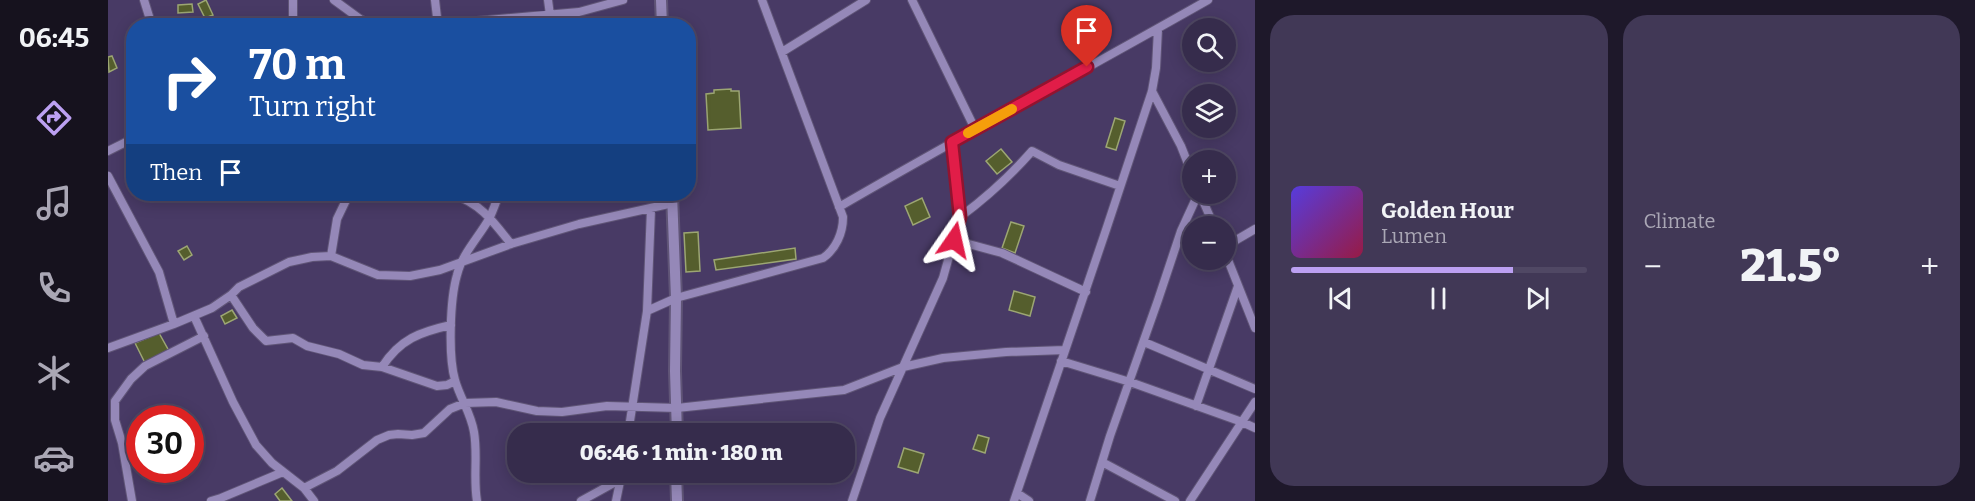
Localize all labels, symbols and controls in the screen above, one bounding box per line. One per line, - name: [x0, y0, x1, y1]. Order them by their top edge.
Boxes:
- pin: [1061, 5, 1112, 67]
- icon: arrive: [1070, 14, 1103, 47]
- map controls: [1182, 18, 1236, 270]
- button: search: [1182, 18, 1236, 72]
- text: 06:45: [19, 22, 89, 54]
- text: 70 m: [249, 40, 345, 90]
- icon: right: [150, 42, 228, 120]
- button: layers: [1182, 84, 1236, 138]
- text: Turn right: [249, 91, 376, 123]
- icon: directions: [33, 97, 75, 139]
- button: +: [1182, 150, 1236, 204]
- icon: arrive: [214, 156, 247, 189]
- text: Then: [150, 159, 202, 186]
- icon: music: [33, 182, 75, 224]
- text: Golden Hour: [1381, 197, 1514, 224]
- position arrow: [922, 208, 986, 272]
- text: Climate: [1644, 209, 1715, 233]
- button: −: [1182, 216, 1236, 270]
- text: Lumen: [1381, 224, 1447, 248]
- text: 21.5°: [1740, 239, 1842, 293]
- text: −: [1644, 247, 1662, 287]
- text: +: [1920, 247, 1939, 287]
- icon: phone: [33, 267, 75, 309]
- icon: previous: [1324, 282, 1357, 315]
- icon: pause: [1422, 282, 1455, 315]
- icon: next: [1521, 282, 1554, 315]
- icon: climate: [33, 352, 75, 394]
- speed limit sign: 30: [126, 405, 204, 483]
- icon: car: [33, 437, 75, 479]
- text: 06:46 · 1 min · 180 m: [580, 439, 782, 466]

